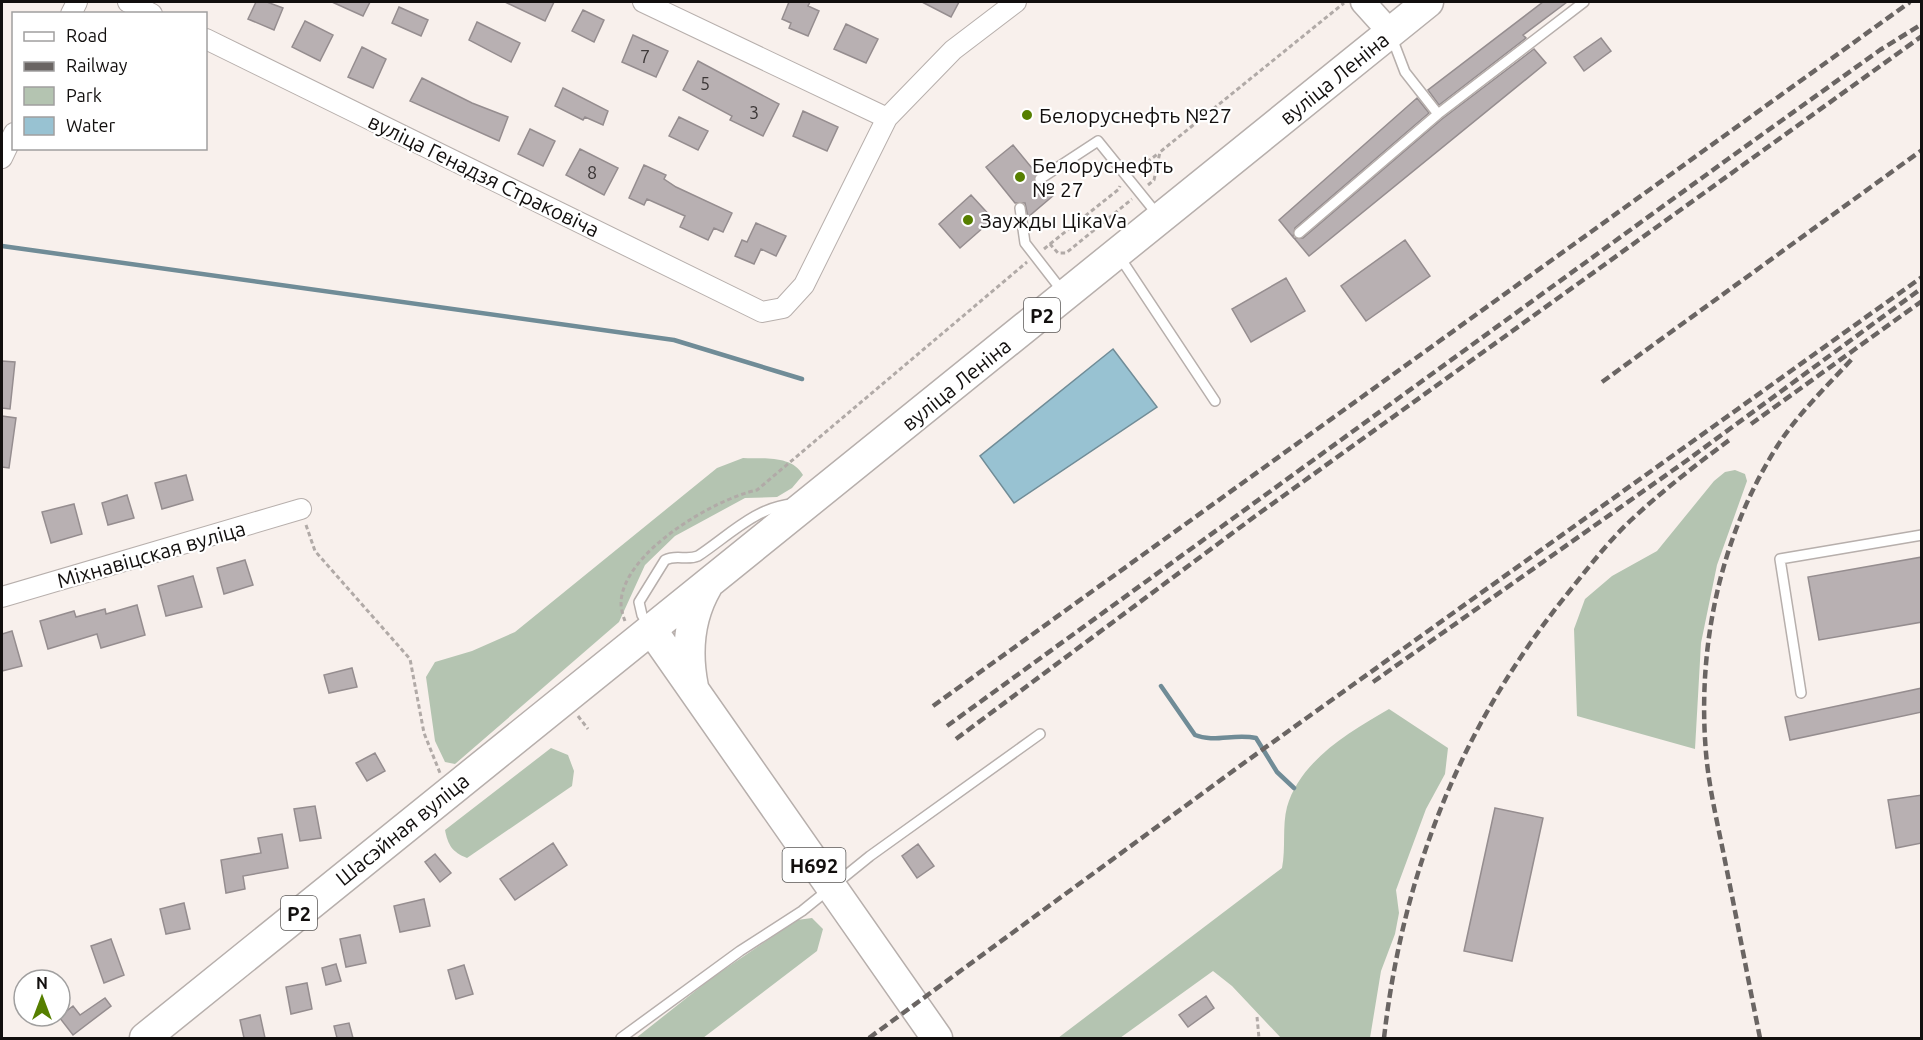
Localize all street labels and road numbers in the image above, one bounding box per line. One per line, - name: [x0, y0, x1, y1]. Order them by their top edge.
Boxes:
- street label: вуліца Леніна: [1275, 27, 1393, 129]
- street label: вуліца Генадзя Страковіча: [365, 109, 603, 241]
- road number: Р2: [1024, 298, 1060, 332]
- street label: вуліца Леніна: [897, 333, 1015, 435]
- street label: Міхнавіцская вуліца: [54, 516, 248, 592]
- street label: Шасэйная вуліца: [331, 768, 473, 890]
- road number: Н692: [782, 848, 846, 882]
- road number: Р2: [281, 896, 317, 930]

